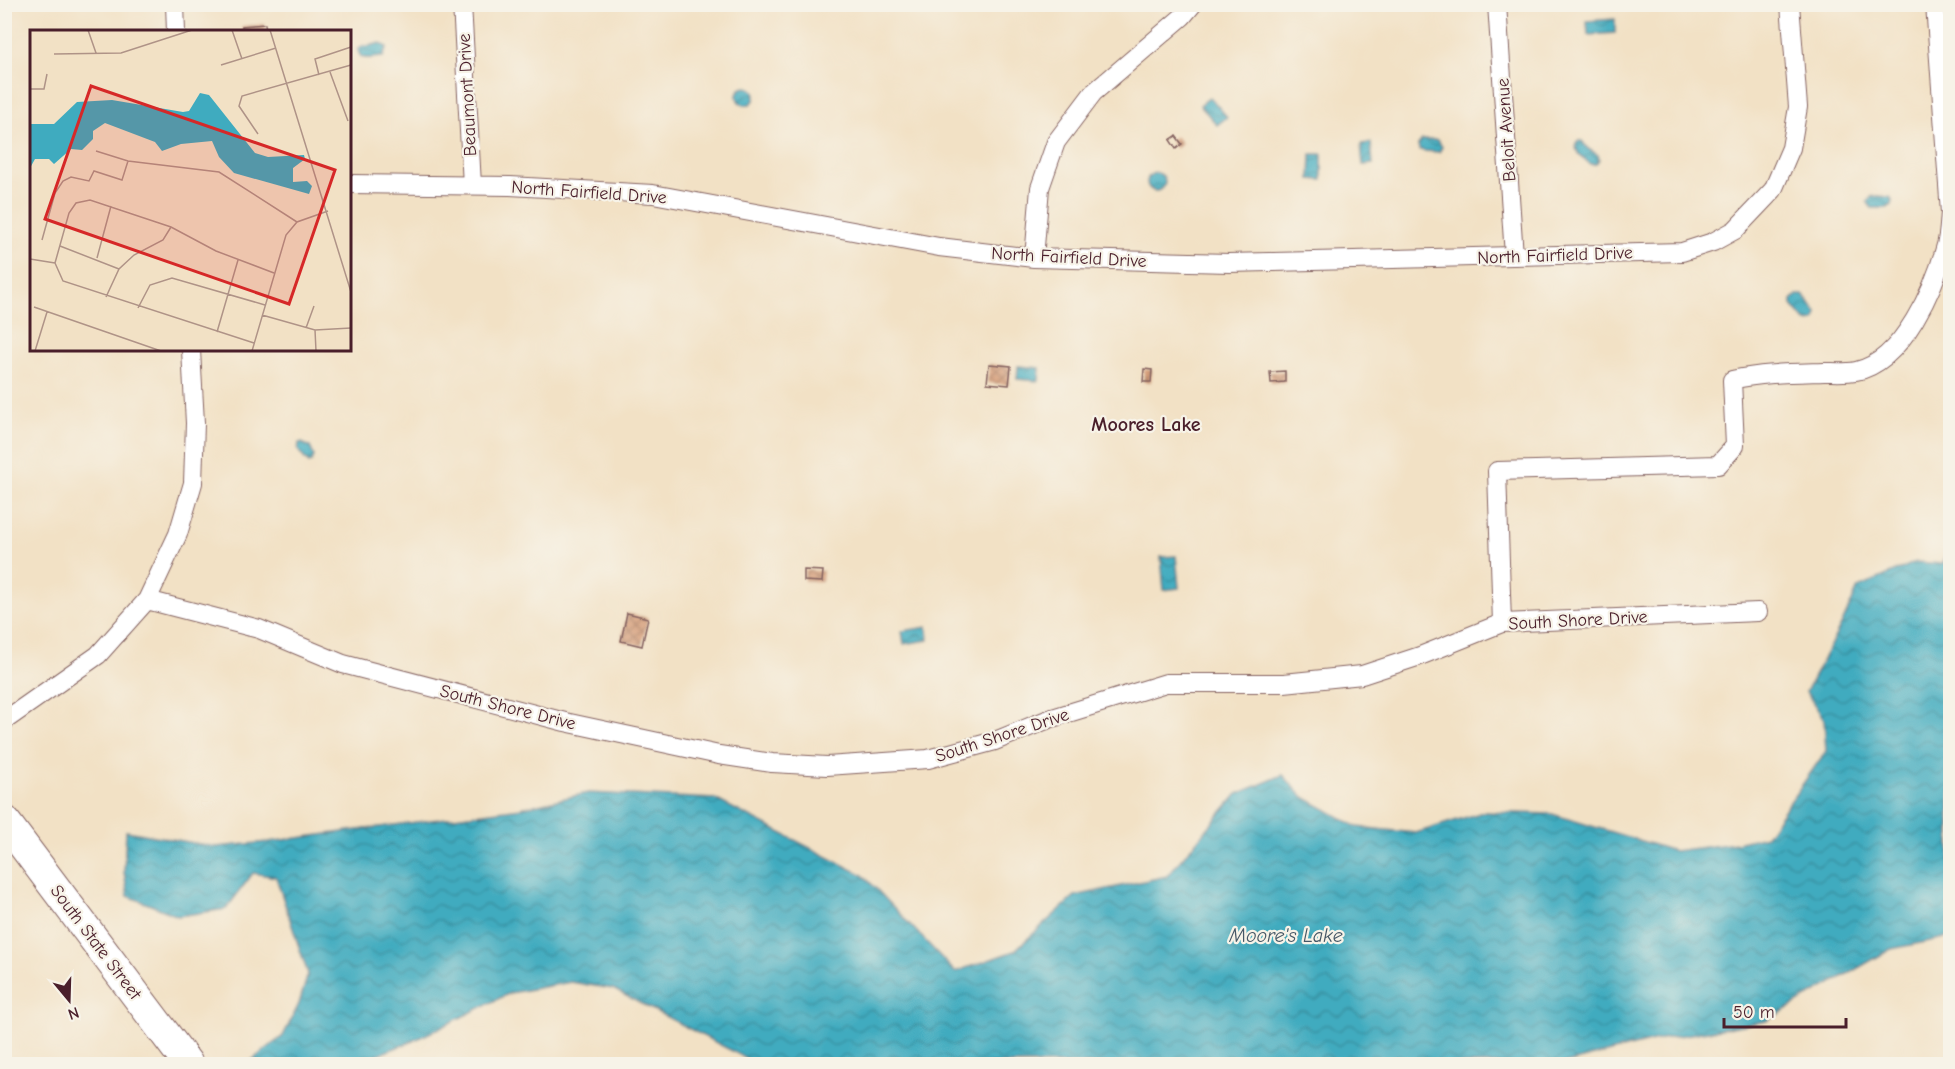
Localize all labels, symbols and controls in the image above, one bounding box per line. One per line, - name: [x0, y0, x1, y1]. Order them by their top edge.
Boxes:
- inset map: [30, 30, 351, 351]
- street label: Beaumont Drive: [454, 33, 481, 157]
- street label: Beloit Avenue: [1492, 78, 1521, 182]
- street label: North Fairfield Drive: [511, 177, 667, 208]
- street label: North Fairfield Drive: [1477, 242, 1633, 269]
- street label: North Fairfield Drive: [991, 243, 1147, 272]
- district label: Moores Lake: [1091, 413, 1201, 436]
- street label: South Shore Drive: [1508, 606, 1648, 635]
- street label: South Shore Drive: [438, 680, 578, 735]
- street label: South Shore Drive: [933, 704, 1072, 767]
- street label: South State Street: [46, 881, 146, 1004]
- water label: Moore's Lake: [1228, 924, 1343, 947]
- north arrow: [39, 970, 99, 1030]
- scale bar: [1724, 991, 1846, 1029]
- text: 50 m: [1733, 1002, 1775, 1023]
- text: N: [66, 1003, 81, 1023]

